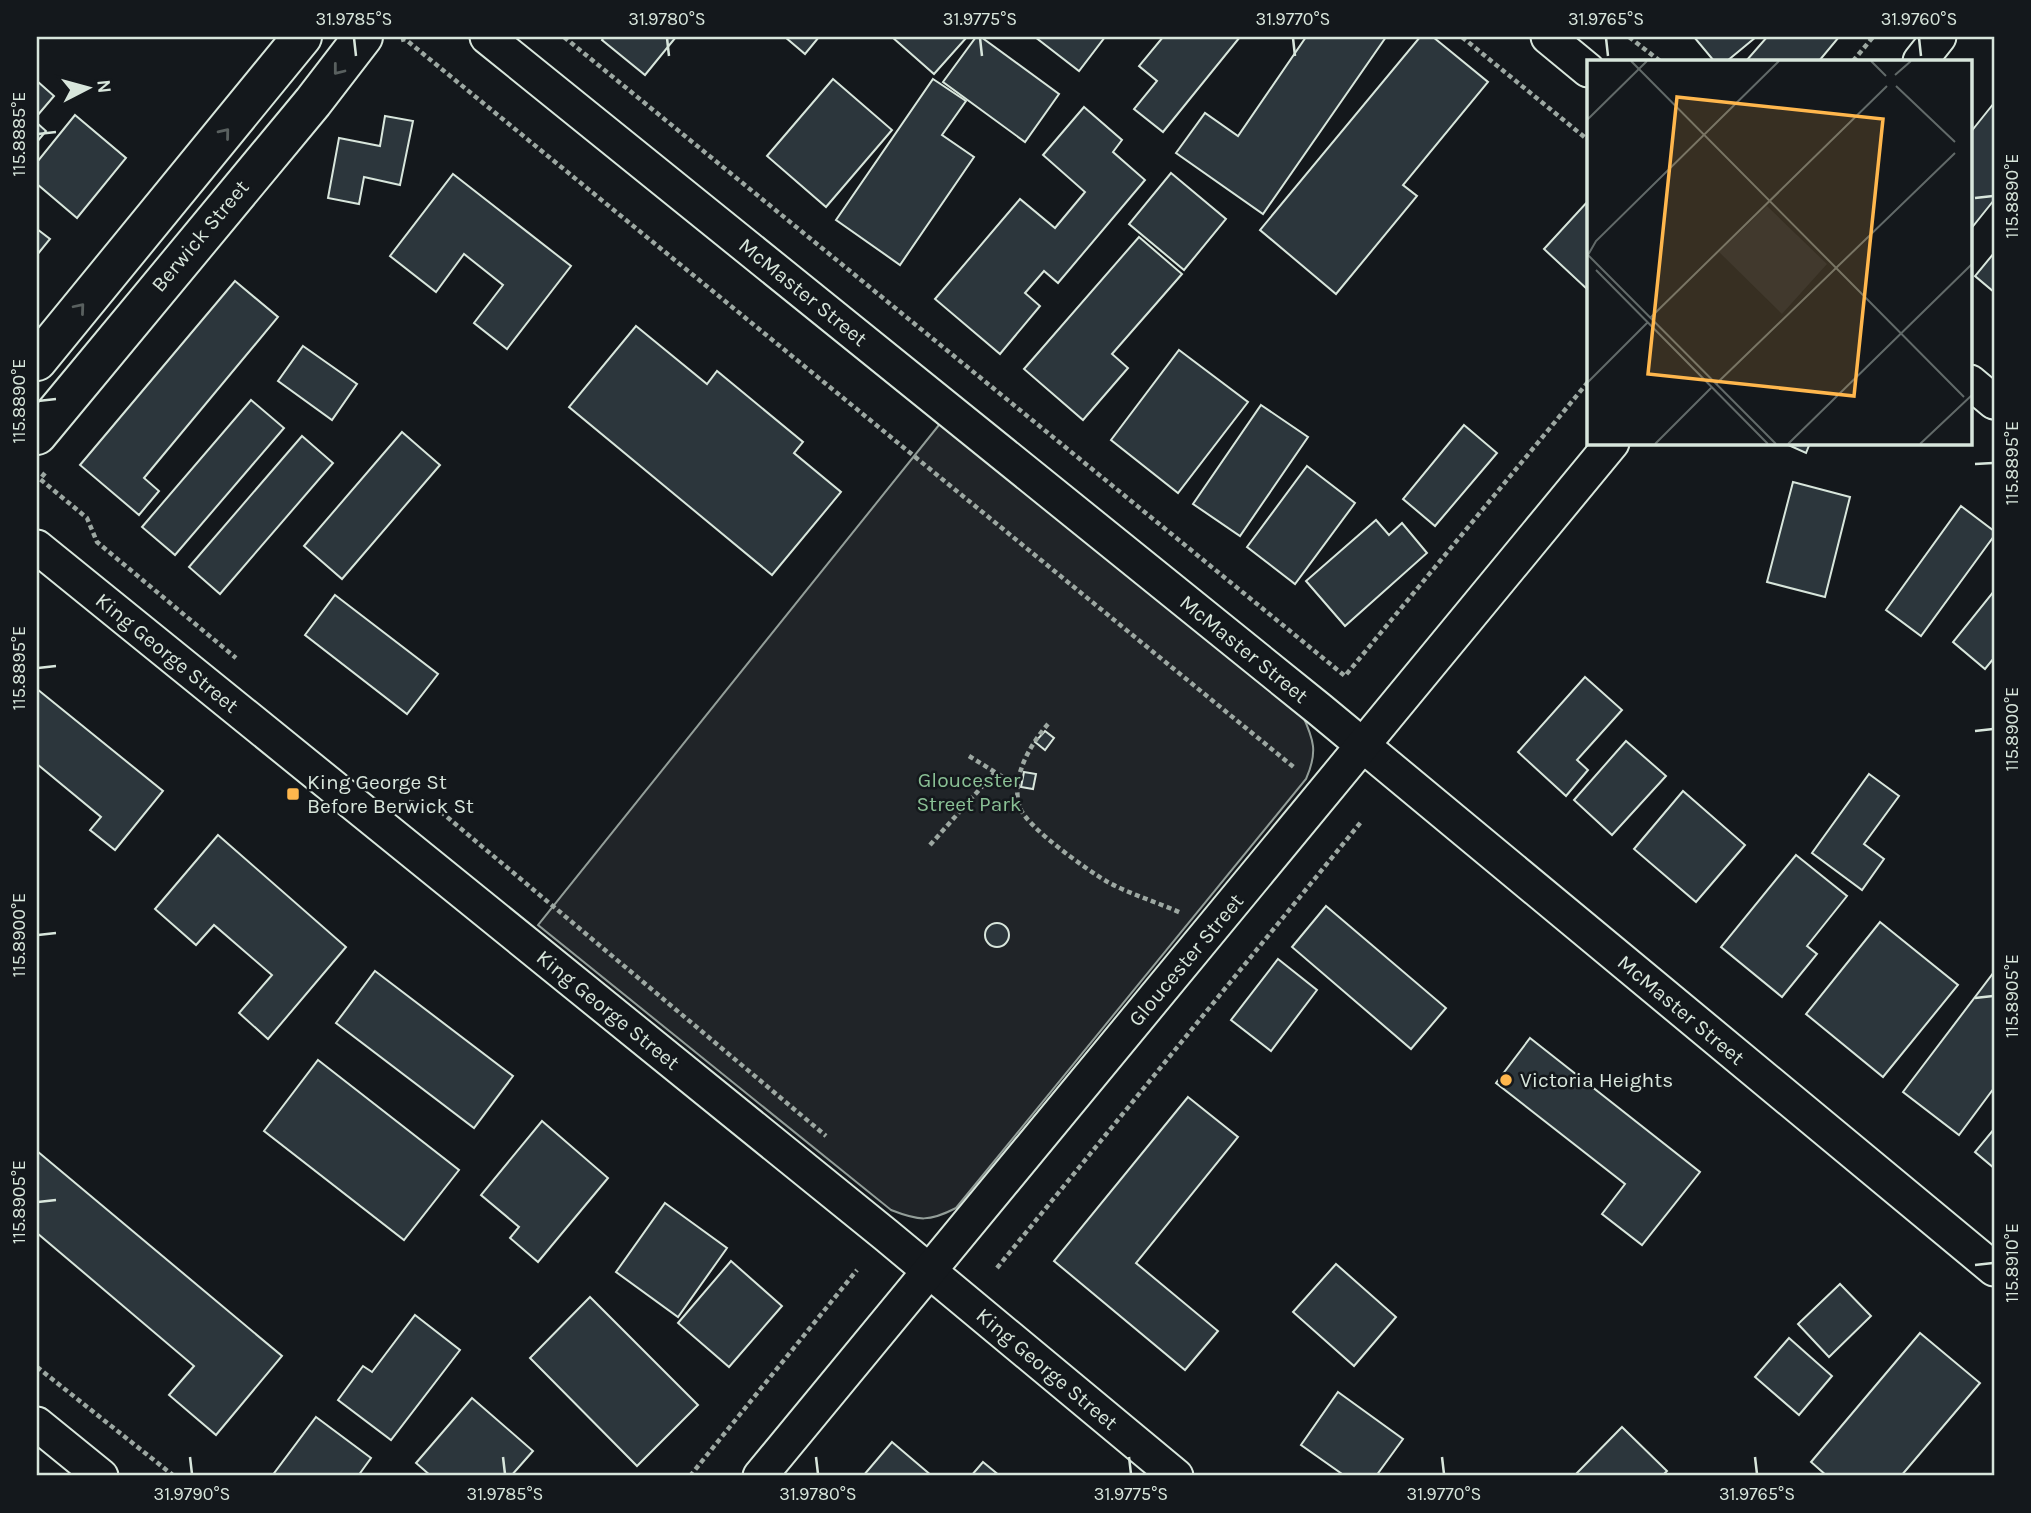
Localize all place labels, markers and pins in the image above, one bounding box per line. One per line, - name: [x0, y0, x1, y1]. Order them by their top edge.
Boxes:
- place label: King George St Before Berwick St: [307, 770, 474, 818]
- marker: King George St Before Berwick St: [285, 786, 301, 802]
- place label: Victoria Heights: [1520, 1068, 1673, 1092]
- marker: Victoria Heights: [1498, 1072, 1514, 1088]

